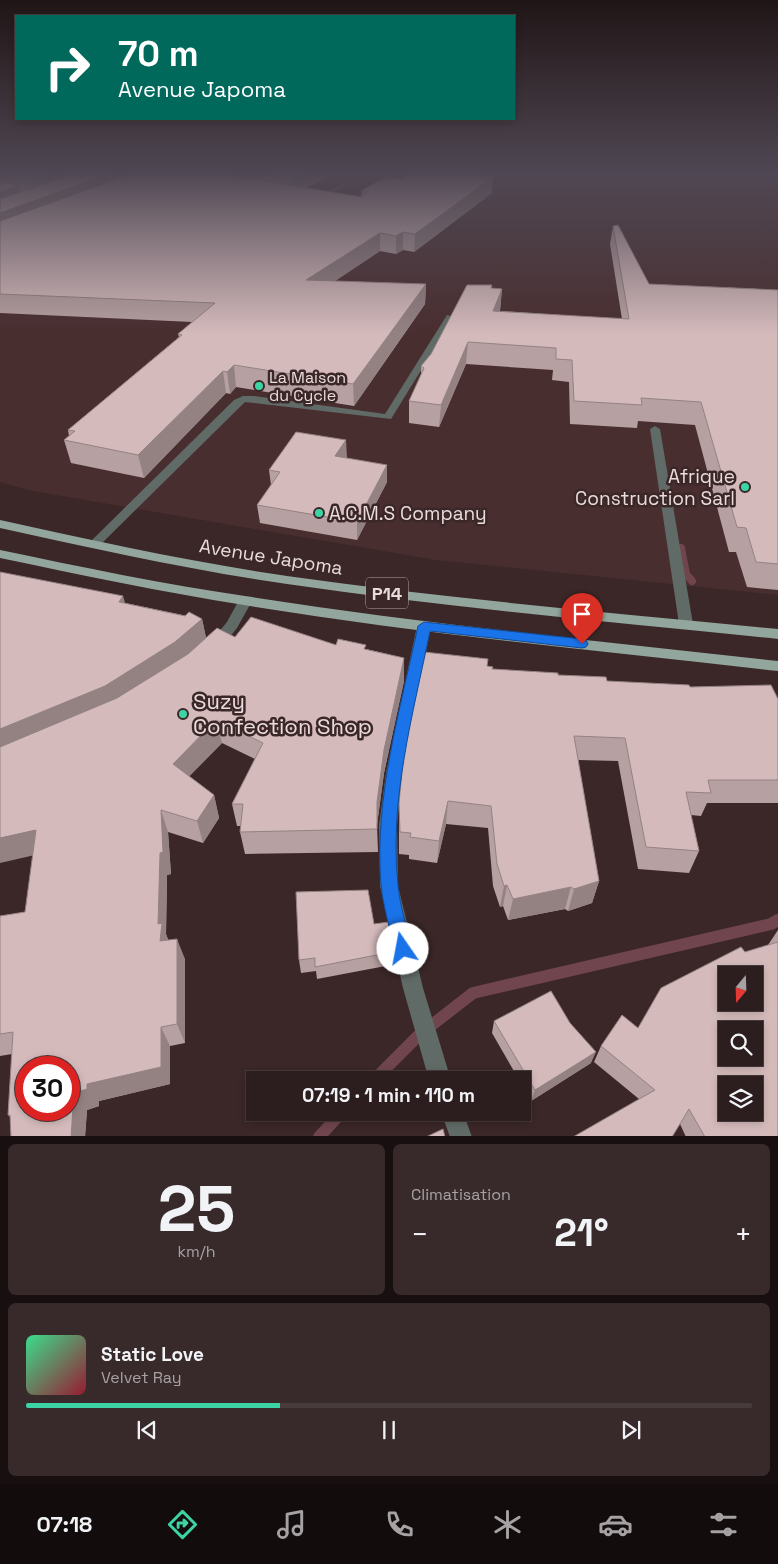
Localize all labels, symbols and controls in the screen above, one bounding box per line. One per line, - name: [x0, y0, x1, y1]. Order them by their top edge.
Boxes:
- text: 70 m: [118, 32, 199, 76]
- icon: right: [35, 35, 100, 100]
- text: Avenue Japoma: [118, 75, 286, 103]
- place label: La Maison du Cycle: [269, 367, 346, 406]
- marker: La Maison du Cycle: [253, 380, 265, 392]
- place label: Afrique Construction Sarl: [575, 464, 735, 511]
- marker: Afrique Construction Sarl: [739, 481, 751, 493]
- place label: A.C.M.S Company: [329, 501, 487, 526]
- marker: A.C.M.S Company: [313, 507, 325, 519]
- street label: Avenue Japoma: [197, 533, 345, 581]
- road number: P14: [366, 578, 408, 608]
- pin: [561, 593, 603, 644]
- icon: arrive: [568, 600, 596, 628]
- place label: Suzy Confection Shop: [193, 687, 372, 740]
- marker: Suzy Confection Shop: [177, 708, 189, 720]
- position arrow: [376, 922, 428, 974]
- north arrow: [718, 966, 762, 1011]
- map controls: [718, 966, 763, 1121]
- button: search: [718, 1021, 763, 1066]
- speed limit sign: 30: [15, 1056, 80, 1121]
- button: layers: [718, 1076, 763, 1121]
- text: 07:19 · 1 min · 110 m: [302, 1083, 475, 1108]
- text: 25: [158, 1167, 235, 1250]
- text: Climatisation: [411, 1184, 511, 1205]
- text: 21°: [554, 1209, 609, 1257]
- text: −: [411, 1216, 428, 1252]
- text: +: [735, 1216, 752, 1252]
- text: km/h: [177, 1241, 216, 1262]
- text: Static Love: [101, 1342, 204, 1367]
- text: Velvet Ray: [101, 1367, 182, 1388]
- icon: previous: [133, 1416, 161, 1444]
- icon: pause: [375, 1416, 403, 1444]
- icon: next: [617, 1416, 645, 1444]
- icon: directions: [165, 1507, 200, 1542]
- icon: music: [274, 1507, 309, 1542]
- icon: phone: [382, 1507, 417, 1542]
- icon: climate: [490, 1507, 525, 1542]
- icon: car: [598, 1507, 633, 1542]
- icon: filters: [706, 1507, 741, 1542]
- text: 07:18: [37, 1510, 92, 1538]

